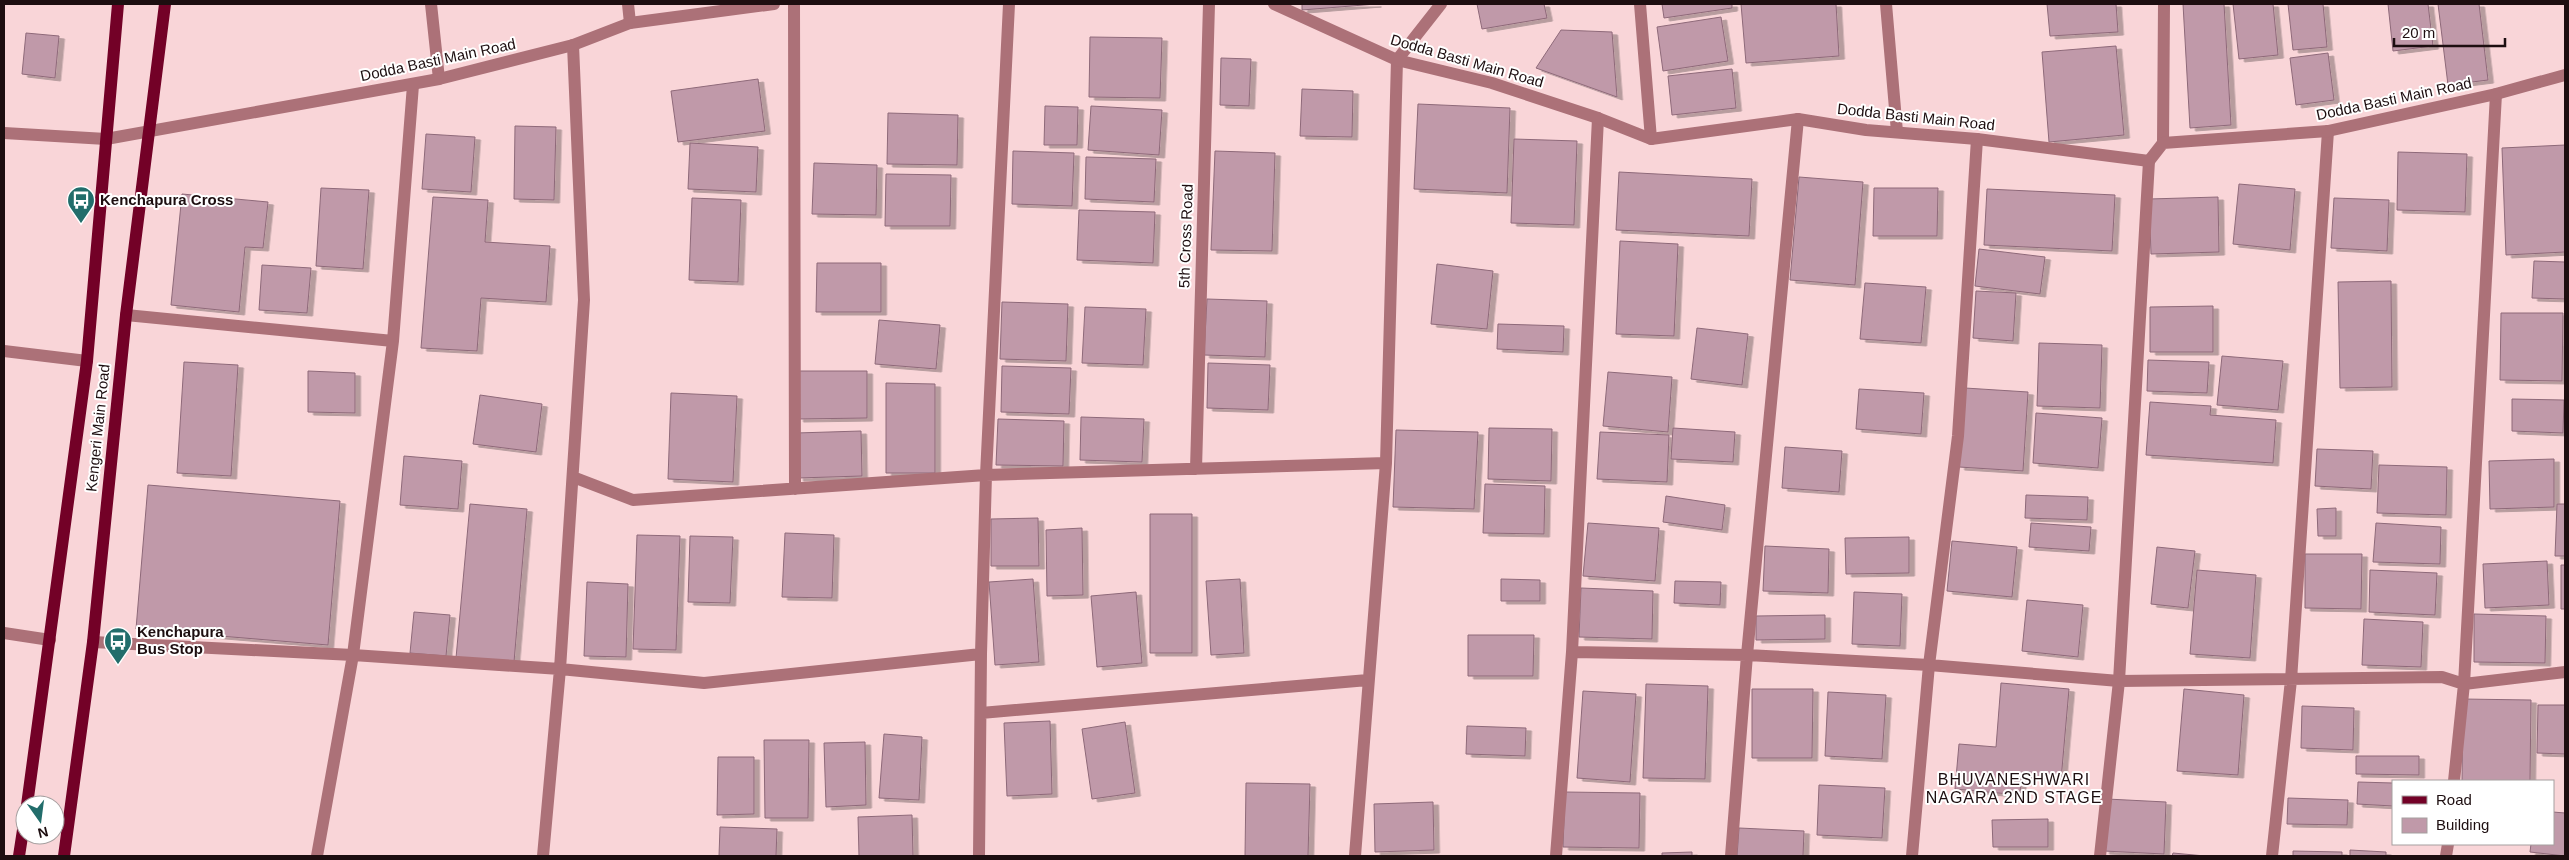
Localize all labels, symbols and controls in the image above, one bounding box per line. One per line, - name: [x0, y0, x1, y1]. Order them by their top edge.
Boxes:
- scale bar: [2394, 15, 2505, 47]
- text: 20 m: [2402, 24, 2435, 41]
- street label: Dodda Basti Main Road: [1389, 31, 1546, 91]
- street label: Dodda Basti Main Road: [359, 35, 517, 84]
- street label: Dodda Basti Main Road: [2315, 74, 2473, 123]
- street label: Dodda Basti Main Road: [1836, 100, 1996, 133]
- street label: 5th Cross Road: [1175, 184, 1196, 288]
- bus stop icon: Kenchapura Cross: [66, 185, 96, 224]
- place label: Kenchapura Cross: [100, 191, 233, 208]
- street label: Kengeri Main Road: [82, 363, 113, 493]
- place label: Kenchapura Bus Stop: [137, 623, 224, 657]
- bus stop icon: Kenchapura Bus Stop: [103, 626, 133, 665]
- district label: BHUVANESHWARI NAGARA 2ND STAGE: [1926, 771, 2102, 806]
- legend: [2392, 780, 2554, 845]
- text: Road: [2436, 791, 2472, 808]
- north arrow: [15, 795, 65, 845]
- text: Building: [2436, 816, 2489, 833]
- text: N: [36, 824, 50, 842]

